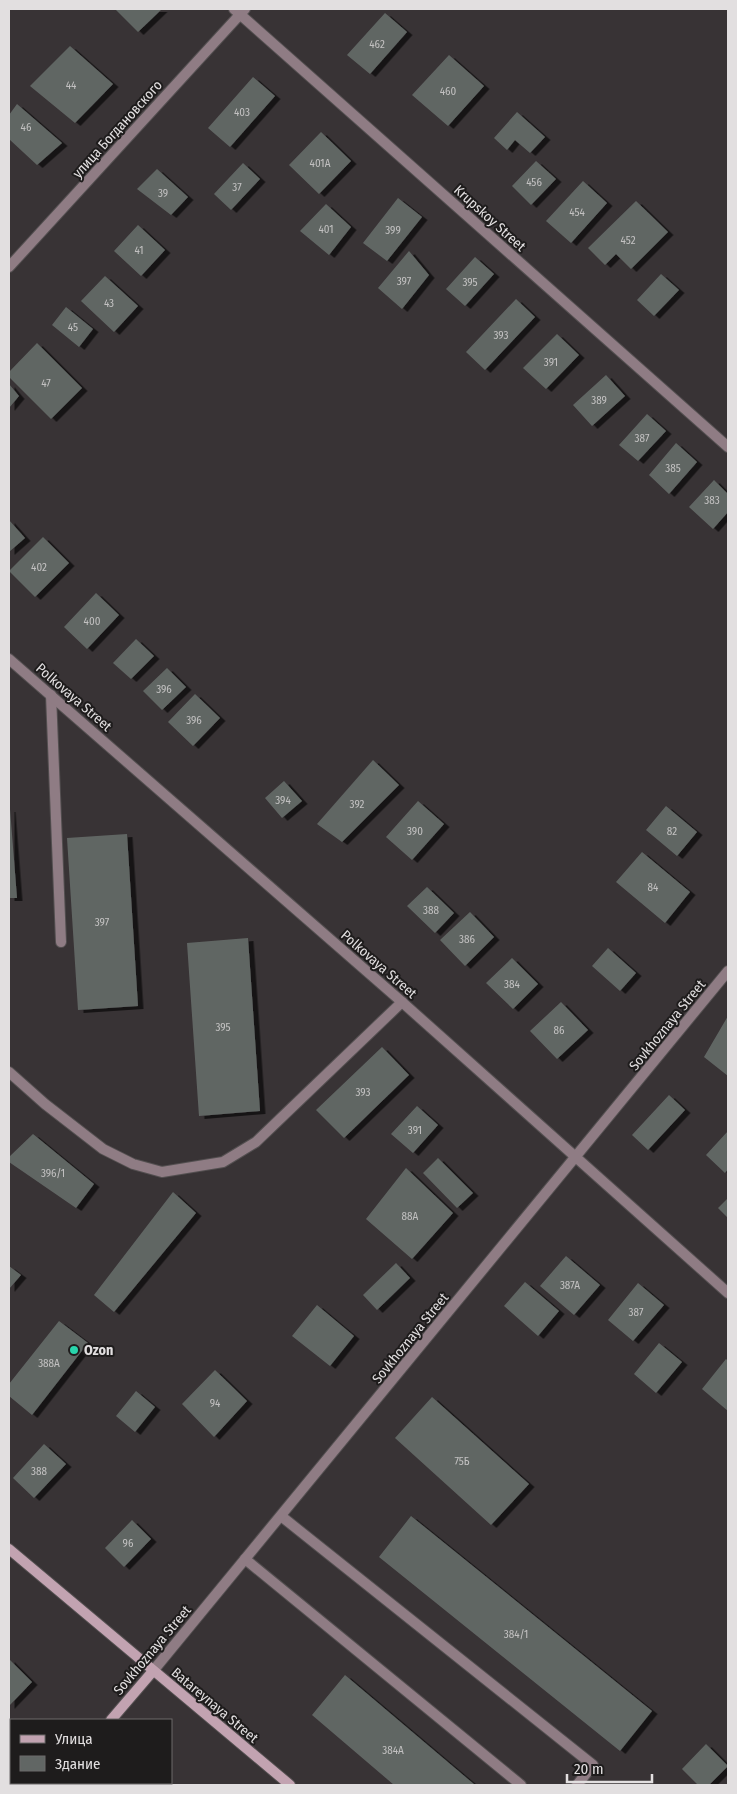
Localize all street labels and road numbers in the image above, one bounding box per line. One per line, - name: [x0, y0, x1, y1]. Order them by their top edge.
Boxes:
- street label: улица Богдановского: [69, 77, 166, 182]
- street label: Krupskoy Street: [450, 182, 529, 255]
- street label: Polkovaya Street: [32, 660, 115, 735]
- street label: Polkovaya Street: [337, 927, 420, 1002]
- street label: Sovkhoznaya Street: [626, 976, 709, 1074]
- street label: Sovkhoznaya Street: [369, 1289, 452, 1387]
- street label: Sovkhoznaya Street: [110, 1602, 195, 1699]
- street label: Batareynaya Street: [168, 1664, 262, 1747]

